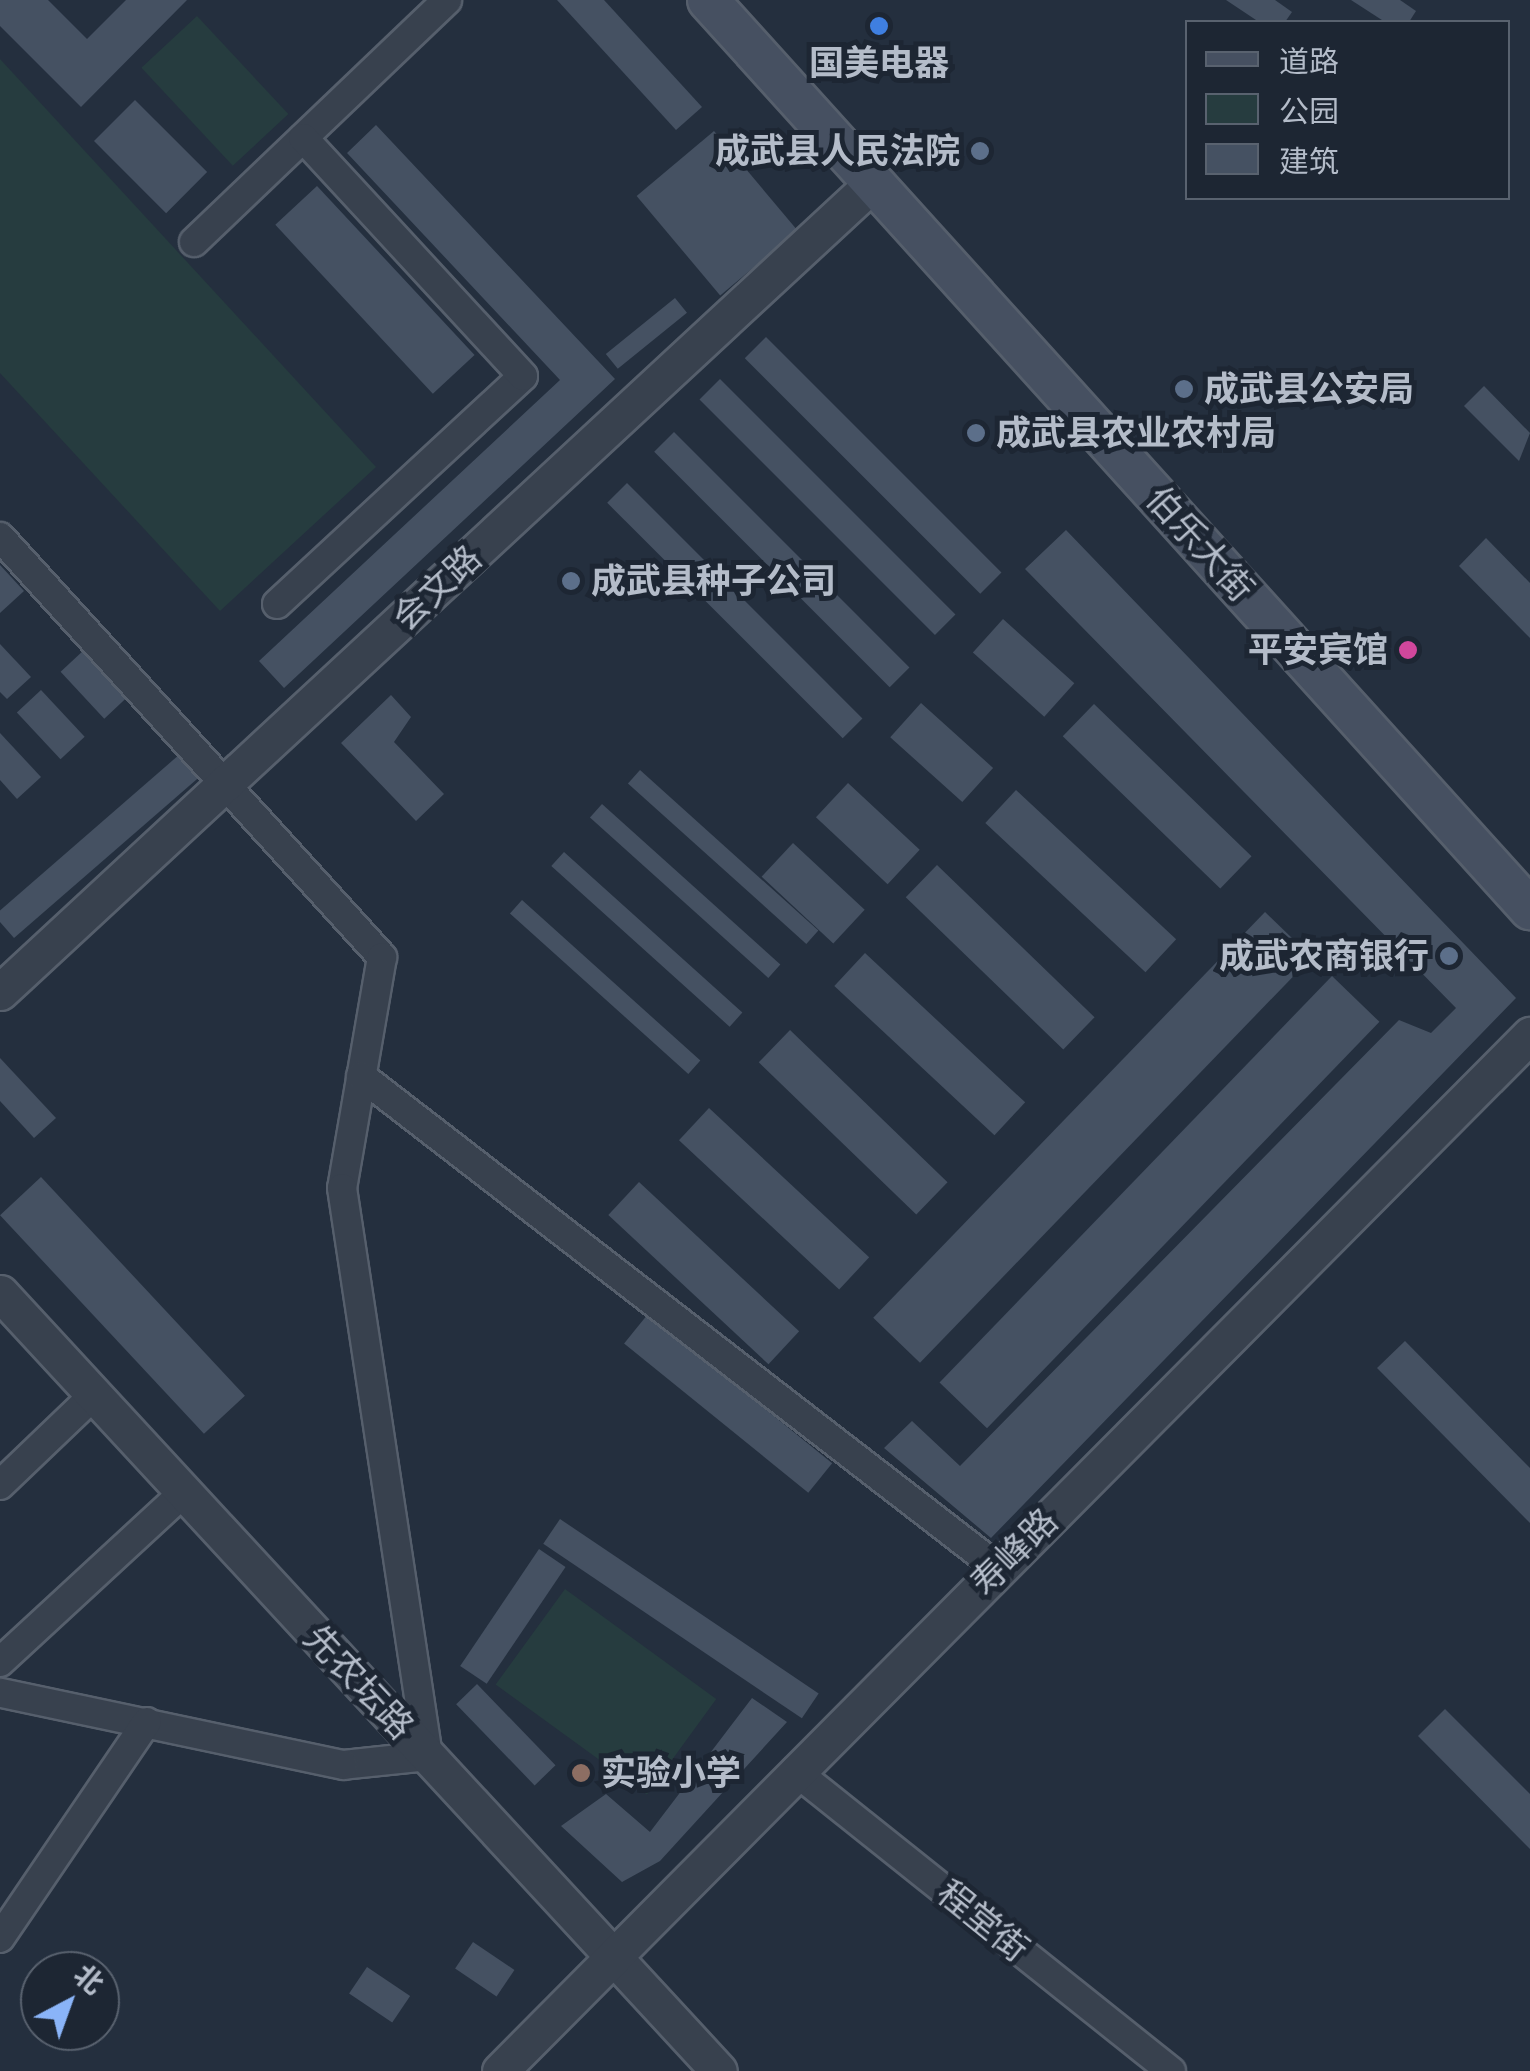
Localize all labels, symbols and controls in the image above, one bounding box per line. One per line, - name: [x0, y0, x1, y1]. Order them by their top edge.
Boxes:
- marker: 国美电器: [868, 15, 890, 37]
- legend: [1185, 20, 1510, 200]
- place label: 国美电器: [809, 42, 949, 84]
- text: 道路: [1279, 44, 1339, 79]
- text: 公园: [1279, 94, 1339, 129]
- place label: 成武县人民法院: [715, 130, 960, 172]
- marker: 成武县人民法院: [969, 140, 991, 162]
- text: 建筑: [1279, 144, 1339, 179]
- place label: 成武县公安局: [1204, 368, 1414, 410]
- marker: 成武县公安局: [1173, 378, 1195, 400]
- place label: 成武县农业农村局: [996, 412, 1276, 454]
- marker: 成武县农业农村局: [965, 422, 987, 444]
- street label: 伯乐大街: [1138, 478, 1262, 610]
- street label: 会文路: [384, 537, 490, 639]
- place label: 成武县种子公司: [591, 560, 836, 602]
- marker: 成武县种子公司: [560, 570, 582, 592]
- place label: 平安宾馆: [1248, 629, 1388, 671]
- marker: 平安宾馆: [1397, 639, 1419, 661]
- place label: 成武农商银行: [1219, 935, 1429, 977]
- marker: 成武农商银行: [1438, 945, 1460, 967]
- street label: 寿峰路: [962, 1500, 1066, 1604]
- street label: 先农坛路: [296, 1616, 422, 1748]
- place label: 实验小学: [601, 1752, 741, 1794]
- marker: 实验小学: [570, 1762, 592, 1784]
- street label: 程堂街: [929, 1872, 1037, 1970]
- north arrow: [20, 1951, 120, 2051]
- text: 北: [67, 1958, 110, 2001]

